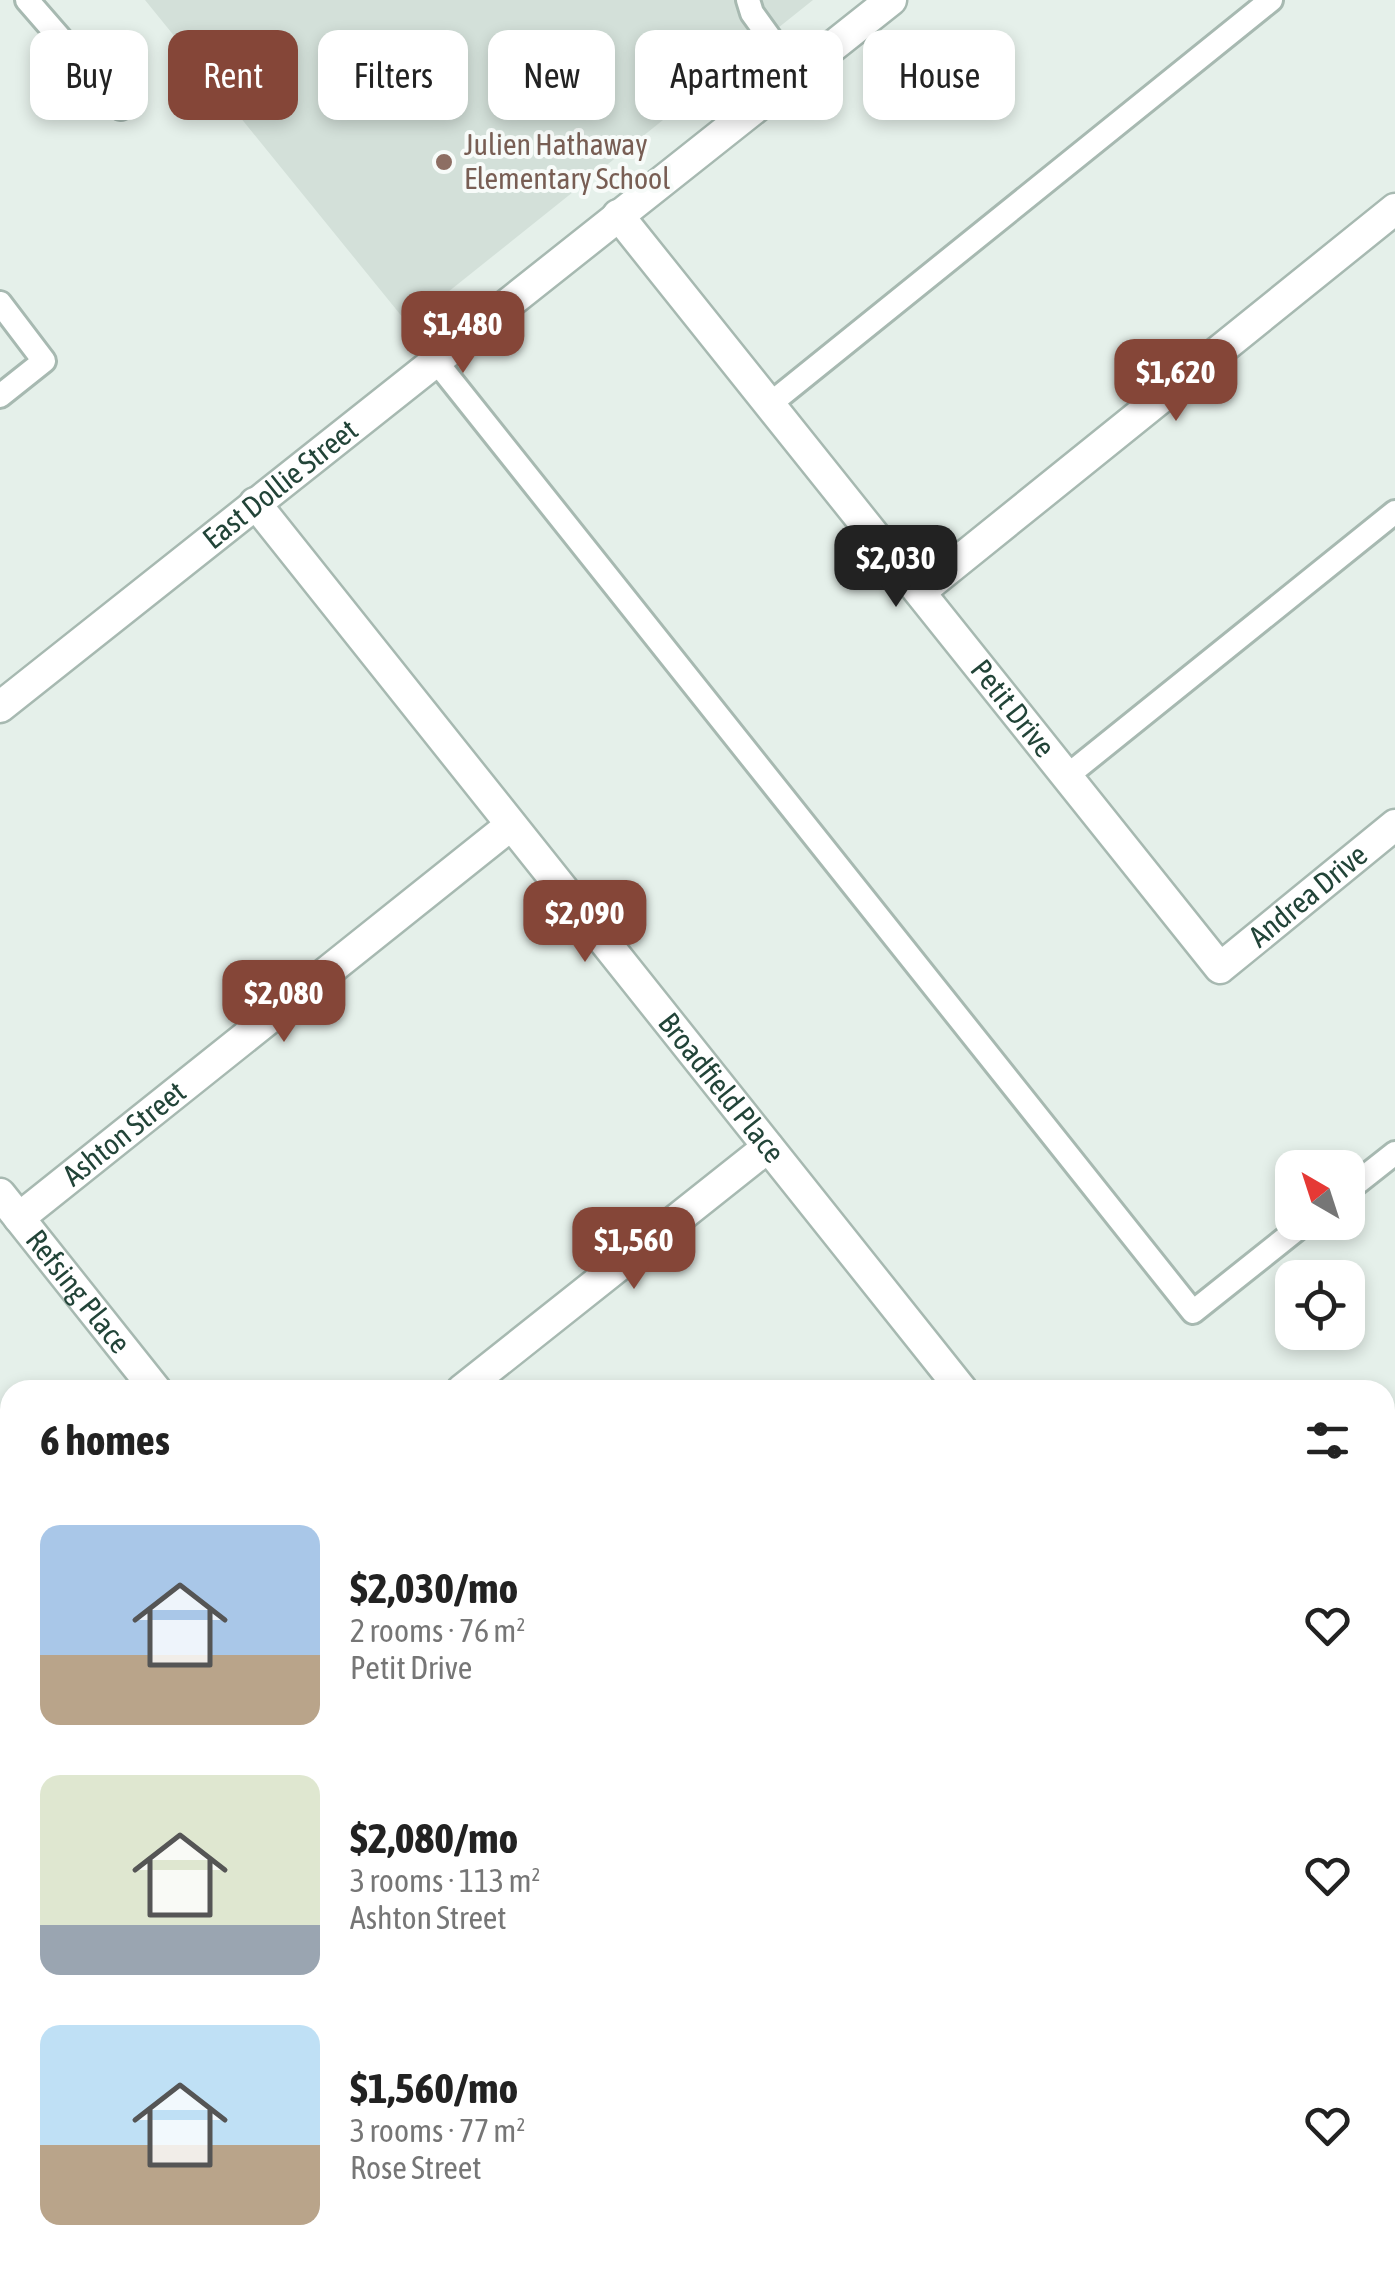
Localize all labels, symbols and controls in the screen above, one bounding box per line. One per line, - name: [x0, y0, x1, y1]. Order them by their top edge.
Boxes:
- chip: Buy: [30, 30, 148, 120]
- chip: Rent: [168, 30, 298, 120]
- chip: Filters: [318, 30, 468, 120]
- chip: New: [488, 30, 615, 120]
- chip: Apartment: [635, 30, 843, 120]
- chip: House: [863, 30, 1015, 120]
- place label: Julien Hathaway Elementary School: [464, 127, 670, 195]
- marker: Julien Hathaway Elementary School: [433, 151, 455, 173]
- pin: $1,480: [382, 291, 544, 376]
- text: $1,480: [423, 305, 503, 342]
- pin: $1,620: [1095, 339, 1257, 424]
- text: $1,620: [1136, 353, 1216, 390]
- street label: East Dollie Street: [196, 412, 364, 555]
- pin: $2,030: [815, 525, 977, 610]
- text: $2,030: [856, 539, 936, 576]
- street label: Petit Drive: [964, 653, 1062, 763]
- street label: Andrea Drive: [1242, 837, 1373, 953]
- pin: $2,090: [504, 880, 666, 965]
- text: $2,090: [545, 894, 625, 931]
- pin: $2,080: [203, 960, 365, 1045]
- text: $2,080: [244, 974, 324, 1011]
- street label: Broadfield Place: [652, 1006, 792, 1169]
- street label: Ashton Street: [56, 1074, 192, 1192]
- north arrow: [1275, 1150, 1365, 1240]
- map controls: [1275, 1150, 1365, 1350]
- pin: $1,560: [553, 1207, 715, 1292]
- text: $1,560: [594, 1221, 674, 1258]
- street label: Refsing Place: [19, 1223, 138, 1359]
- button: locate: [1275, 1260, 1365, 1350]
- icon: filters: [1300, 1413, 1355, 1468]
- text: 6 homes: [40, 1416, 170, 1464]
- text: $2,030/mo: [350, 1564, 518, 1612]
- icon: home: [120, 1565, 240, 1685]
- icon: heart: [1300, 1598, 1355, 1653]
- text: 2 rooms · 76 m²: [350, 1612, 525, 1649]
- text: Petit Drive: [350, 1649, 472, 1686]
- text: $2,080/mo: [350, 1814, 518, 1862]
- icon: home: [120, 1815, 240, 1935]
- icon: heart: [1300, 1848, 1355, 1903]
- text: 3 rooms · 113 m²: [350, 1862, 540, 1899]
- text: Ashton Street: [350, 1899, 507, 1936]
- text: $1,560/mo: [350, 2064, 518, 2112]
- icon: home: [120, 2065, 240, 2185]
- icon: heart: [1300, 2098, 1355, 2153]
- text: 3 rooms · 77 m²: [350, 2112, 525, 2149]
- text: Rose Street: [350, 2149, 481, 2186]

